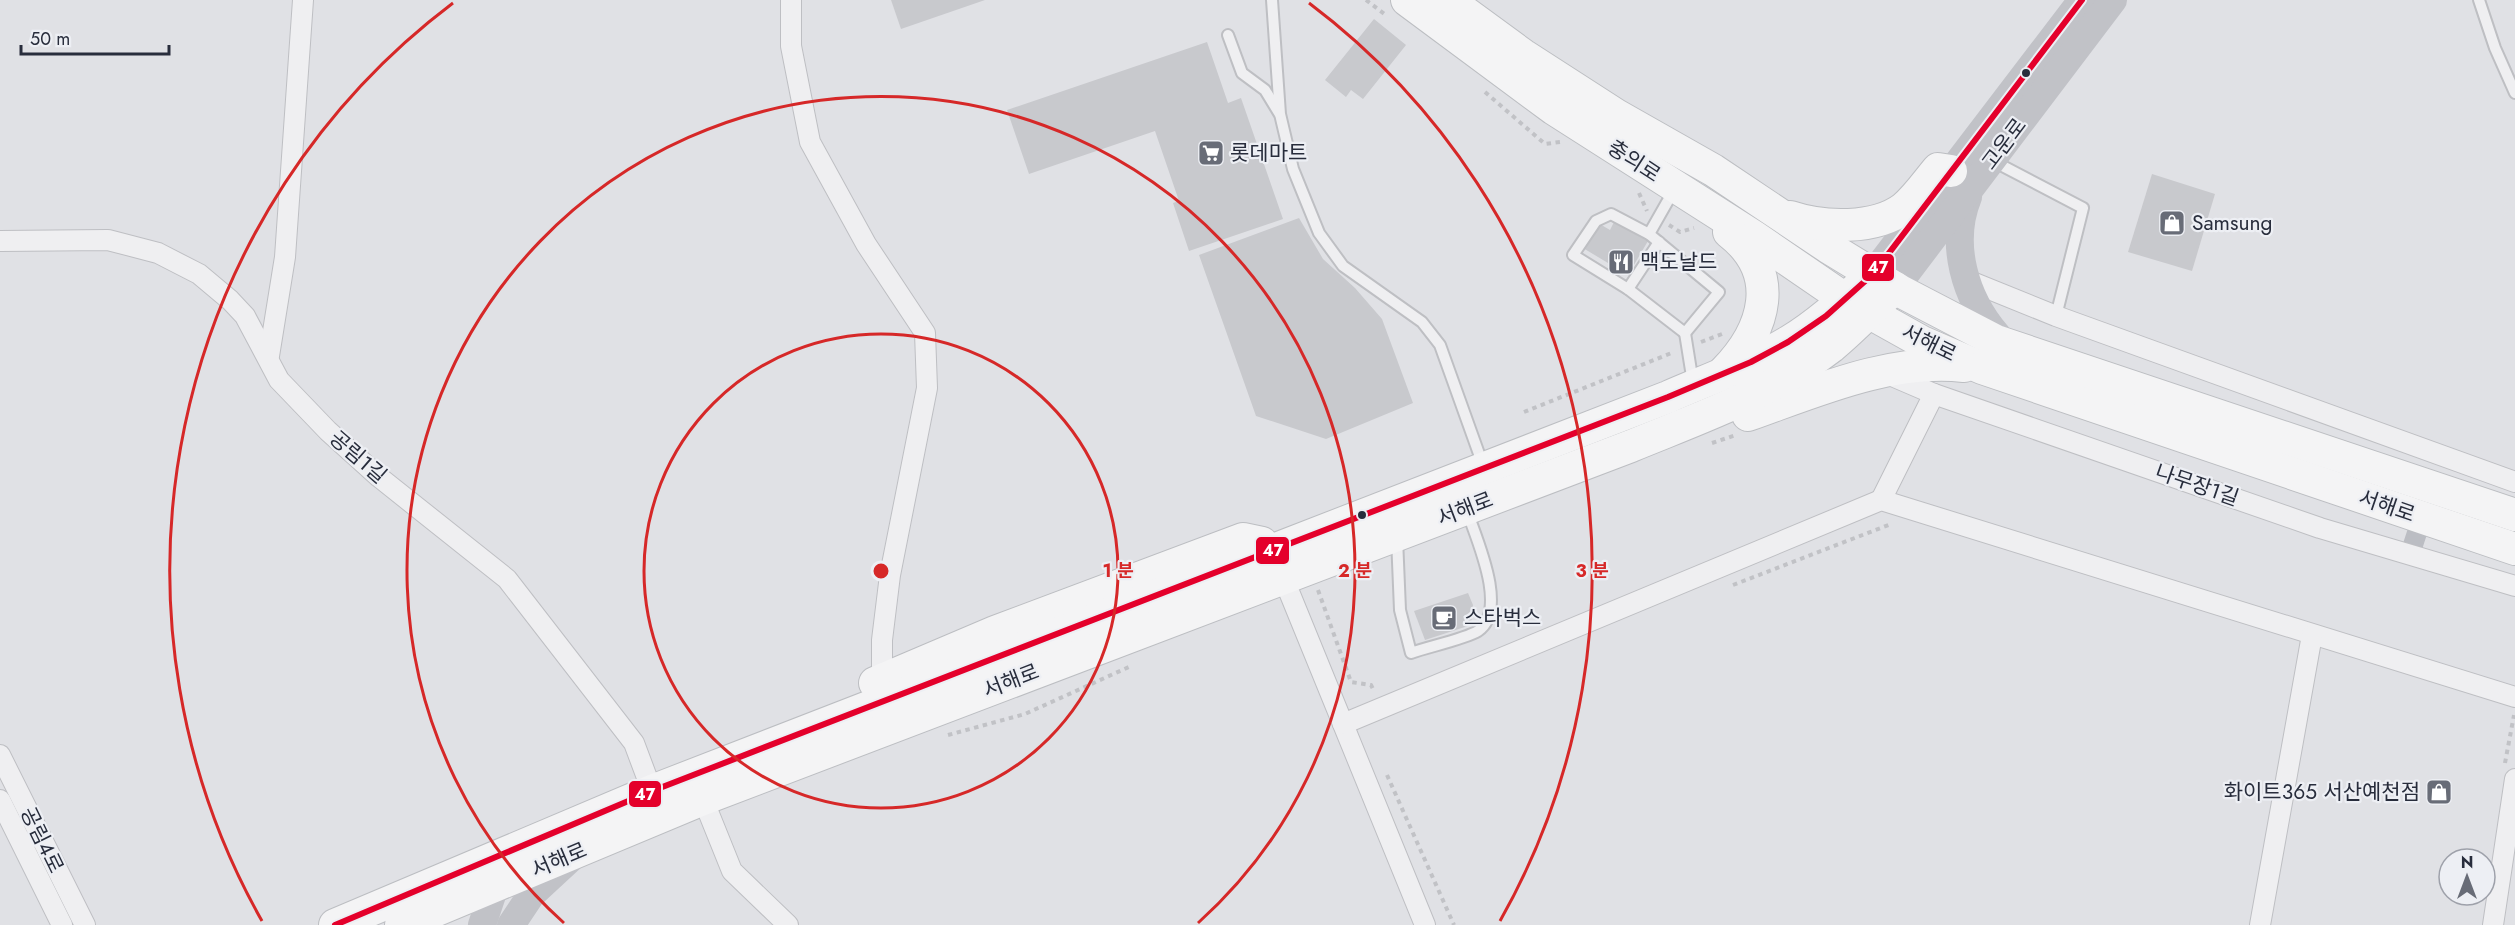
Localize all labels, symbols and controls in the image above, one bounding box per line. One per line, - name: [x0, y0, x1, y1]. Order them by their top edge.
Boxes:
- scale bar: [21, 18, 170, 56]
- text: 50 m: [30, 26, 70, 52]
- unlabelled marker: [2020, 67, 2032, 79]
- street label: 고운로: [1975, 112, 2033, 176]
- street label: 충의로: [1602, 133, 1666, 189]
- supermarket icon: 롯데마트: [1196, 138, 1226, 168]
- place label: 롯데마트: [1230, 138, 1307, 168]
- shop icon: Samsung: [2157, 208, 2187, 238]
- place label: Samsung: [2192, 208, 2272, 238]
- restaurant icon: 맥도날드: [1606, 247, 1636, 277]
- place label: 맥도날드: [1640, 247, 1717, 277]
- line badge: 47: [1861, 253, 1895, 282]
- text: 47: [1868, 256, 1889, 279]
- street label: 서해로: [1896, 317, 1962, 369]
- street label: 공림1길: [323, 424, 393, 490]
- street label: 나무장1길: [2151, 457, 2243, 513]
- street label: 서해로: [2355, 482, 2419, 530]
- street label: 서해로: [1433, 485, 1497, 533]
- unlabelled marker: [1356, 509, 1368, 521]
- line badge: 47: [1255, 536, 1290, 565]
- text: 47: [1263, 539, 1284, 562]
- text: 1 분: [1102, 558, 1134, 584]
- text: 2 분: [1338, 558, 1372, 584]
- text: 3 분: [1575, 558, 1609, 584]
- centre of rings: [871, 561, 891, 581]
- cafe icon: 스타벅스: [1429, 603, 1459, 633]
- place label: 스타벅스: [1464, 603, 1541, 633]
- street label: 서해로: [979, 657, 1043, 705]
- place label: 화이트365 서산예천점: [2224, 777, 2420, 807]
- shop icon: 화이트365 서산예천점: [2424, 777, 2454, 807]
- line badge: 47: [628, 780, 662, 808]
- text: 47: [635, 783, 656, 806]
- street label: 공림4로: [13, 802, 71, 878]
- street label: 서해로: [526, 835, 592, 885]
- north arrow: [2437, 847, 2497, 907]
- text: N: [2461, 851, 2473, 874]

